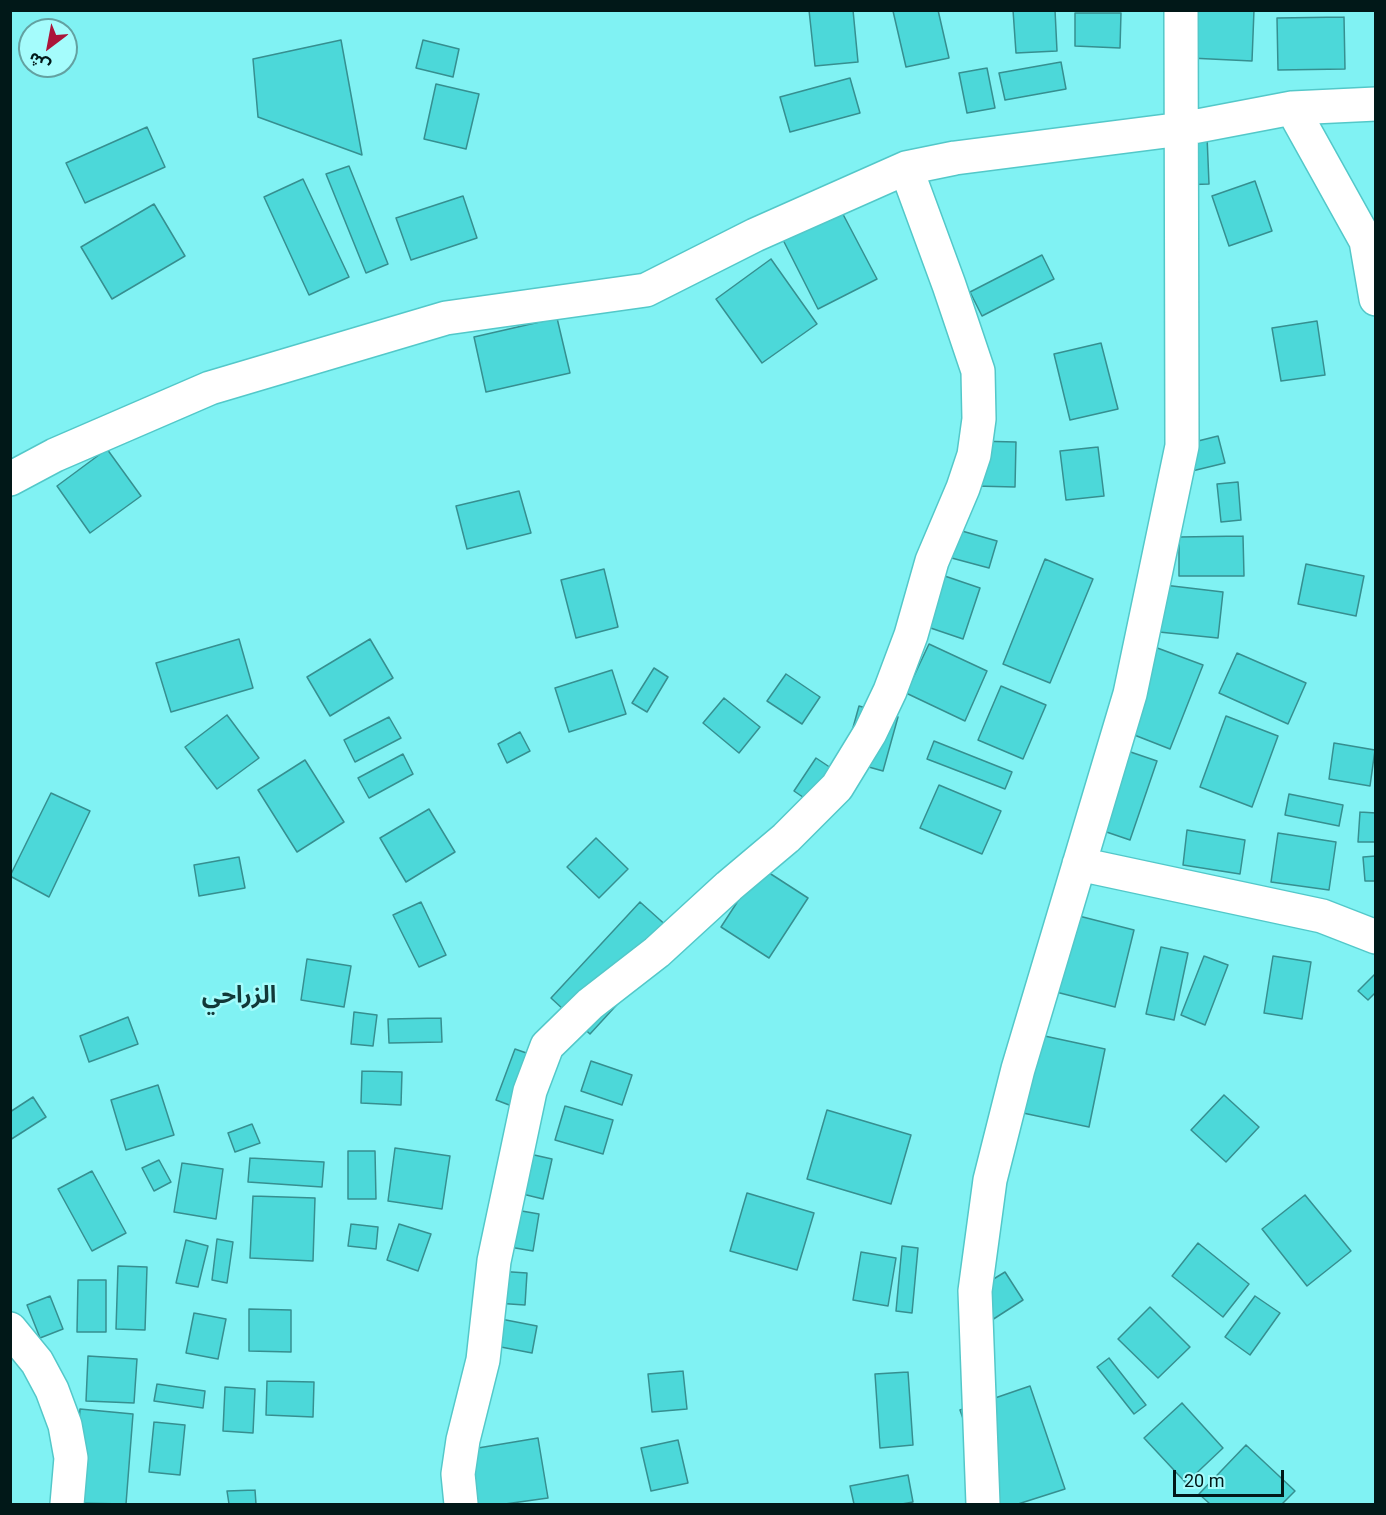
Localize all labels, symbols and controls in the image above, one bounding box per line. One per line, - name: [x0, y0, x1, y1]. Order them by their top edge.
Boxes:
- north arrow: [18, 18, 78, 78]
- text: ش: [25, 48, 54, 76]
- district label: الزراحي: [202, 983, 276, 1011]
- scale bar: [1176, 1458, 1287, 1496]
- text: 20 m: [1184, 1470, 1224, 1491]

